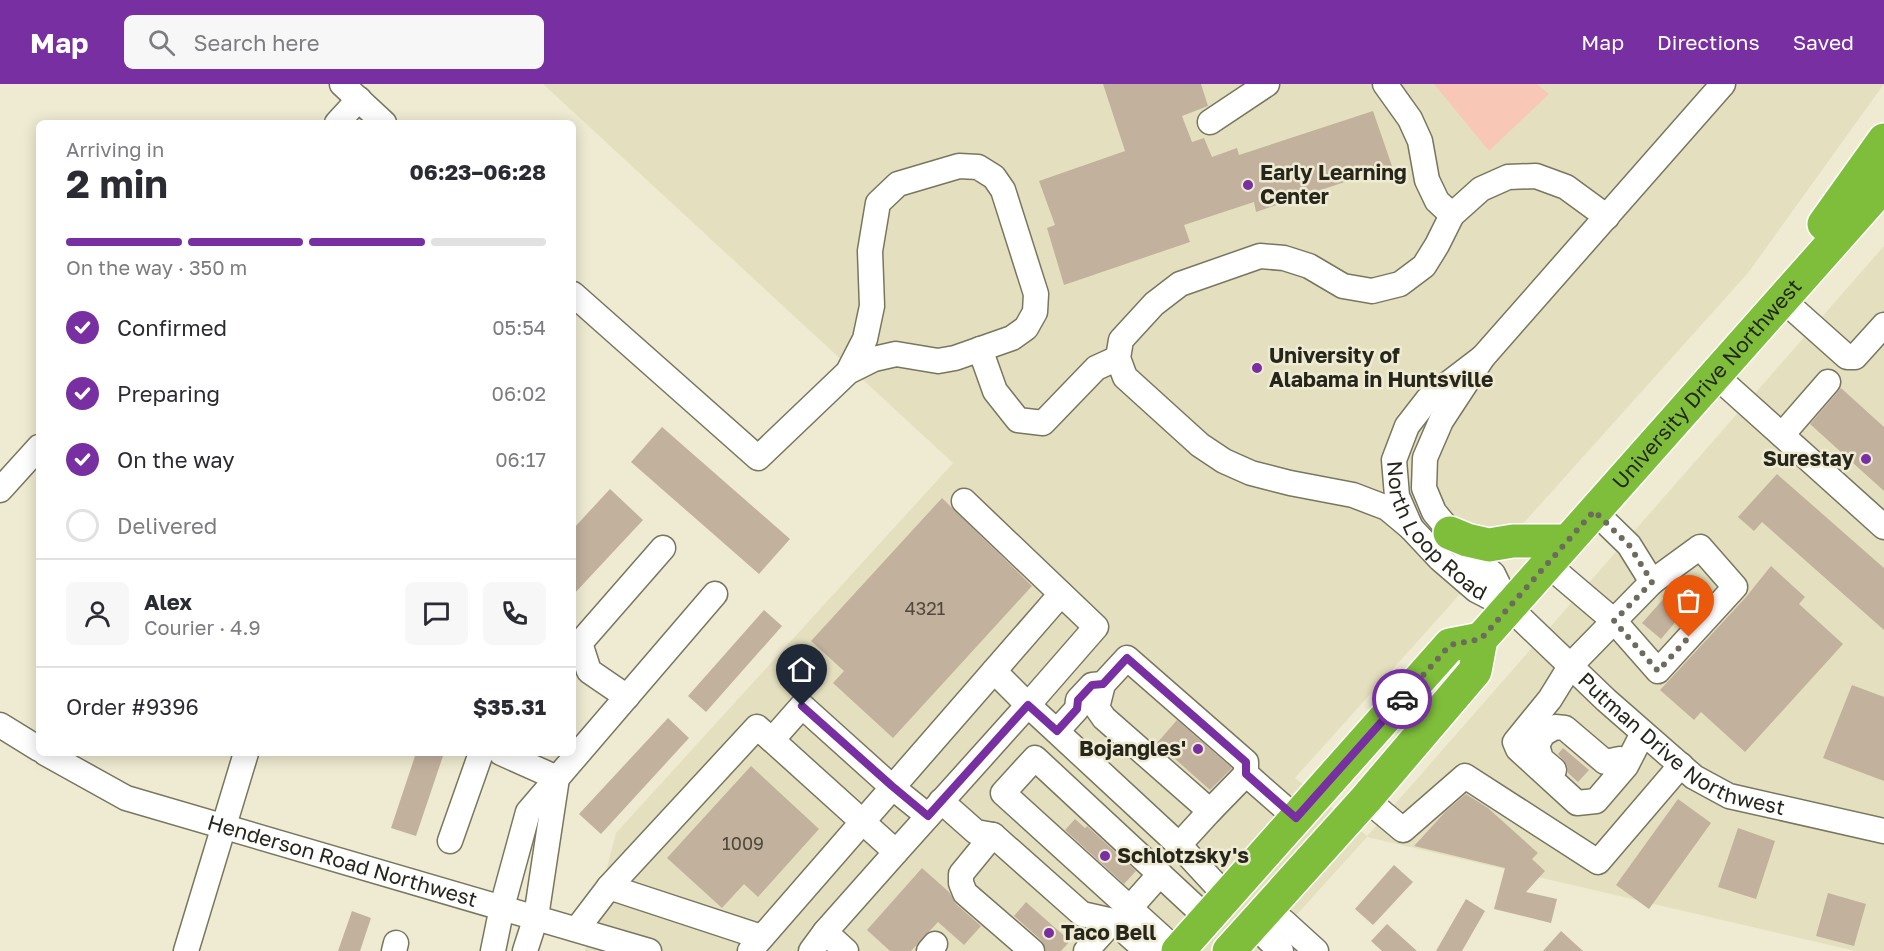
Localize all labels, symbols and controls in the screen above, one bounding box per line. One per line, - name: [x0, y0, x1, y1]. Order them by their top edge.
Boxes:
- search box: [124, 15, 544, 69]
- text: Map: [30, 26, 88, 59]
- icon: search: [145, 26, 178, 59]
- text: Search here: [193, 29, 319, 56]
- text: Map: [1581, 29, 1624, 55]
- text: Directions: [1657, 29, 1760, 55]
- text: Saved: [1793, 29, 1854, 55]
- text: Arriving in: [66, 137, 164, 161]
- text: 06:23–06:28: [409, 158, 546, 185]
- place label: Early Learning Center: [1260, 159, 1407, 209]
- text: 2 min: [66, 160, 168, 207]
- marker: Early Learning Center: [1241, 178, 1255, 192]
- text: On the way · 350 m: [66, 255, 247, 279]
- street label: University Drive Northwest: [1606, 273, 1807, 494]
- icon: check: [66, 311, 99, 344]
- text: Confirmed: [117, 314, 227, 341]
- text: 05:54: [492, 315, 546, 339]
- place label: University of Alabama in Huntsville: [1269, 342, 1493, 392]
- marker: University of Alabama in Huntsville: [1250, 361, 1264, 375]
- icon: check: [66, 377, 99, 410]
- text: Preparing: [117, 380, 220, 407]
- text: 06:02: [492, 381, 546, 405]
- icon: check: [66, 443, 99, 476]
- place label: Surestay: [1763, 445, 1854, 471]
- text: On the way: [117, 446, 235, 473]
- text: 06:17: [495, 447, 546, 471]
- marker: Surestay: [1859, 452, 1873, 466]
- street label: North Loop Road: [1382, 460, 1492, 605]
- text: Delivered: [117, 512, 217, 539]
- pin: [1663, 575, 1714, 637]
- button: person: [66, 582, 129, 645]
- button: chat: [405, 582, 468, 645]
- button: phone: [483, 582, 546, 645]
- icon: bag: [1672, 584, 1705, 617]
- text: Alex: [144, 588, 192, 615]
- house number: 4321: [905, 597, 946, 619]
- text: Courier · 4.9: [144, 615, 261, 639]
- pin: [776, 644, 827, 706]
- icon: home: [785, 653, 818, 686]
- street label: Putman Drive Northwest: [1573, 666, 1787, 820]
- courier: [1372, 669, 1432, 729]
- icon: car: [1386, 683, 1419, 716]
- text: Order #9396: [66, 693, 199, 720]
- text: $35.31: [473, 693, 546, 720]
- place label: Bojangles': [1079, 735, 1186, 761]
- marker: Bojangles': [1191, 742, 1205, 756]
- street label: Henderson Road Northwest: [205, 809, 481, 912]
- house number: 1009: [722, 832, 764, 854]
- place label: Schlotzsky's: [1117, 842, 1249, 868]
- marker: Schlotzsky's: [1098, 849, 1112, 863]
- place label: Taco Bell: [1061, 919, 1156, 945]
- marker: Taco Bell: [1042, 926, 1056, 940]

